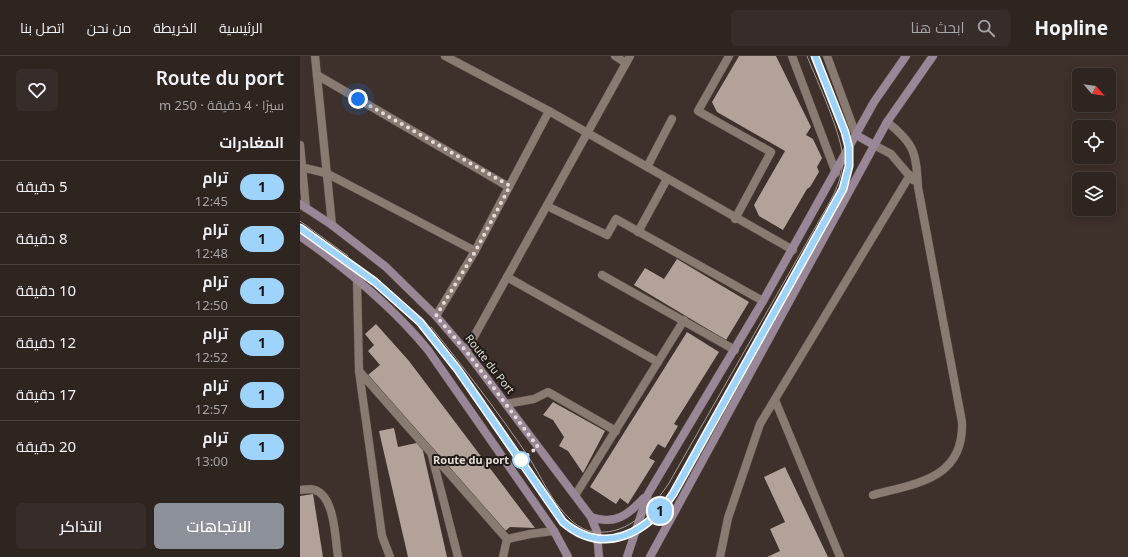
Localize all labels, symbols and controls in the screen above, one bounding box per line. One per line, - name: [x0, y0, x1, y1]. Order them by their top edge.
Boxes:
- search box: [731, 10, 1011, 46]
- text: Hopline: [1035, 15, 1108, 41]
- text: ابحث هنا: [911, 17, 965, 37]
- icon: search: [975, 17, 997, 39]
- text: اتصل بنا: [20, 18, 65, 37]
- text: من نحن: [87, 18, 131, 37]
- text: الخريطة: [153, 18, 197, 37]
- text: الرئيسية: [219, 18, 263, 37]
- text: Route du port: [156, 65, 284, 91]
- north arrow: [1072, 68, 1116, 112]
- map controls: [1072, 68, 1116, 216]
- button: heart: [16, 69, 58, 111]
- your location: [348, 89, 368, 109]
- text: سيرًا · 4 دقيقة · 250 m: [159, 96, 284, 114]
- button: locate: [1072, 120, 1116, 164]
- text: المغادرات: [219, 132, 284, 152]
- text: ترام: [202, 167, 228, 187]
- button: layers: [1072, 172, 1116, 216]
- text: 5 دقيقة: [16, 176, 68, 196]
- text: 1: [258, 177, 266, 196]
- text: 12:45: [195, 192, 228, 210]
- text: ترام: [202, 219, 228, 239]
- text: 8 دقيقة: [16, 228, 68, 248]
- text: 1: [258, 229, 266, 248]
- text: 12:48: [195, 244, 228, 262]
- text: ترام: [202, 271, 228, 291]
- text: 10 دقيقة: [16, 280, 76, 300]
- text: 1: [258, 281, 266, 300]
- text: 12:50: [195, 296, 228, 314]
- text: ترام: [202, 323, 228, 343]
- street label: Route du Port: [462, 331, 518, 397]
- text: 12 دقيقة: [16, 332, 76, 352]
- text: 1: [258, 333, 266, 352]
- text: 12:52: [195, 348, 228, 366]
- text: ترام: [202, 375, 228, 395]
- text: 17 دقيقة: [16, 384, 76, 404]
- text: 1: [258, 385, 266, 404]
- text: 12:57: [195, 400, 228, 418]
- text: ترام: [202, 427, 228, 447]
- text: 20 دقيقة: [16, 436, 76, 456]
- text: 1: [258, 437, 266, 456]
- marker: Route du port: [512, 451, 530, 469]
- text: 13:00: [195, 452, 228, 470]
- place label: Route du port: [433, 452, 509, 467]
- line badge: 1: [647, 498, 673, 524]
- text: 1: [656, 501, 664, 520]
- button: التذاكر: [16, 503, 146, 549]
- button: الاتجاهات: [154, 503, 284, 549]

